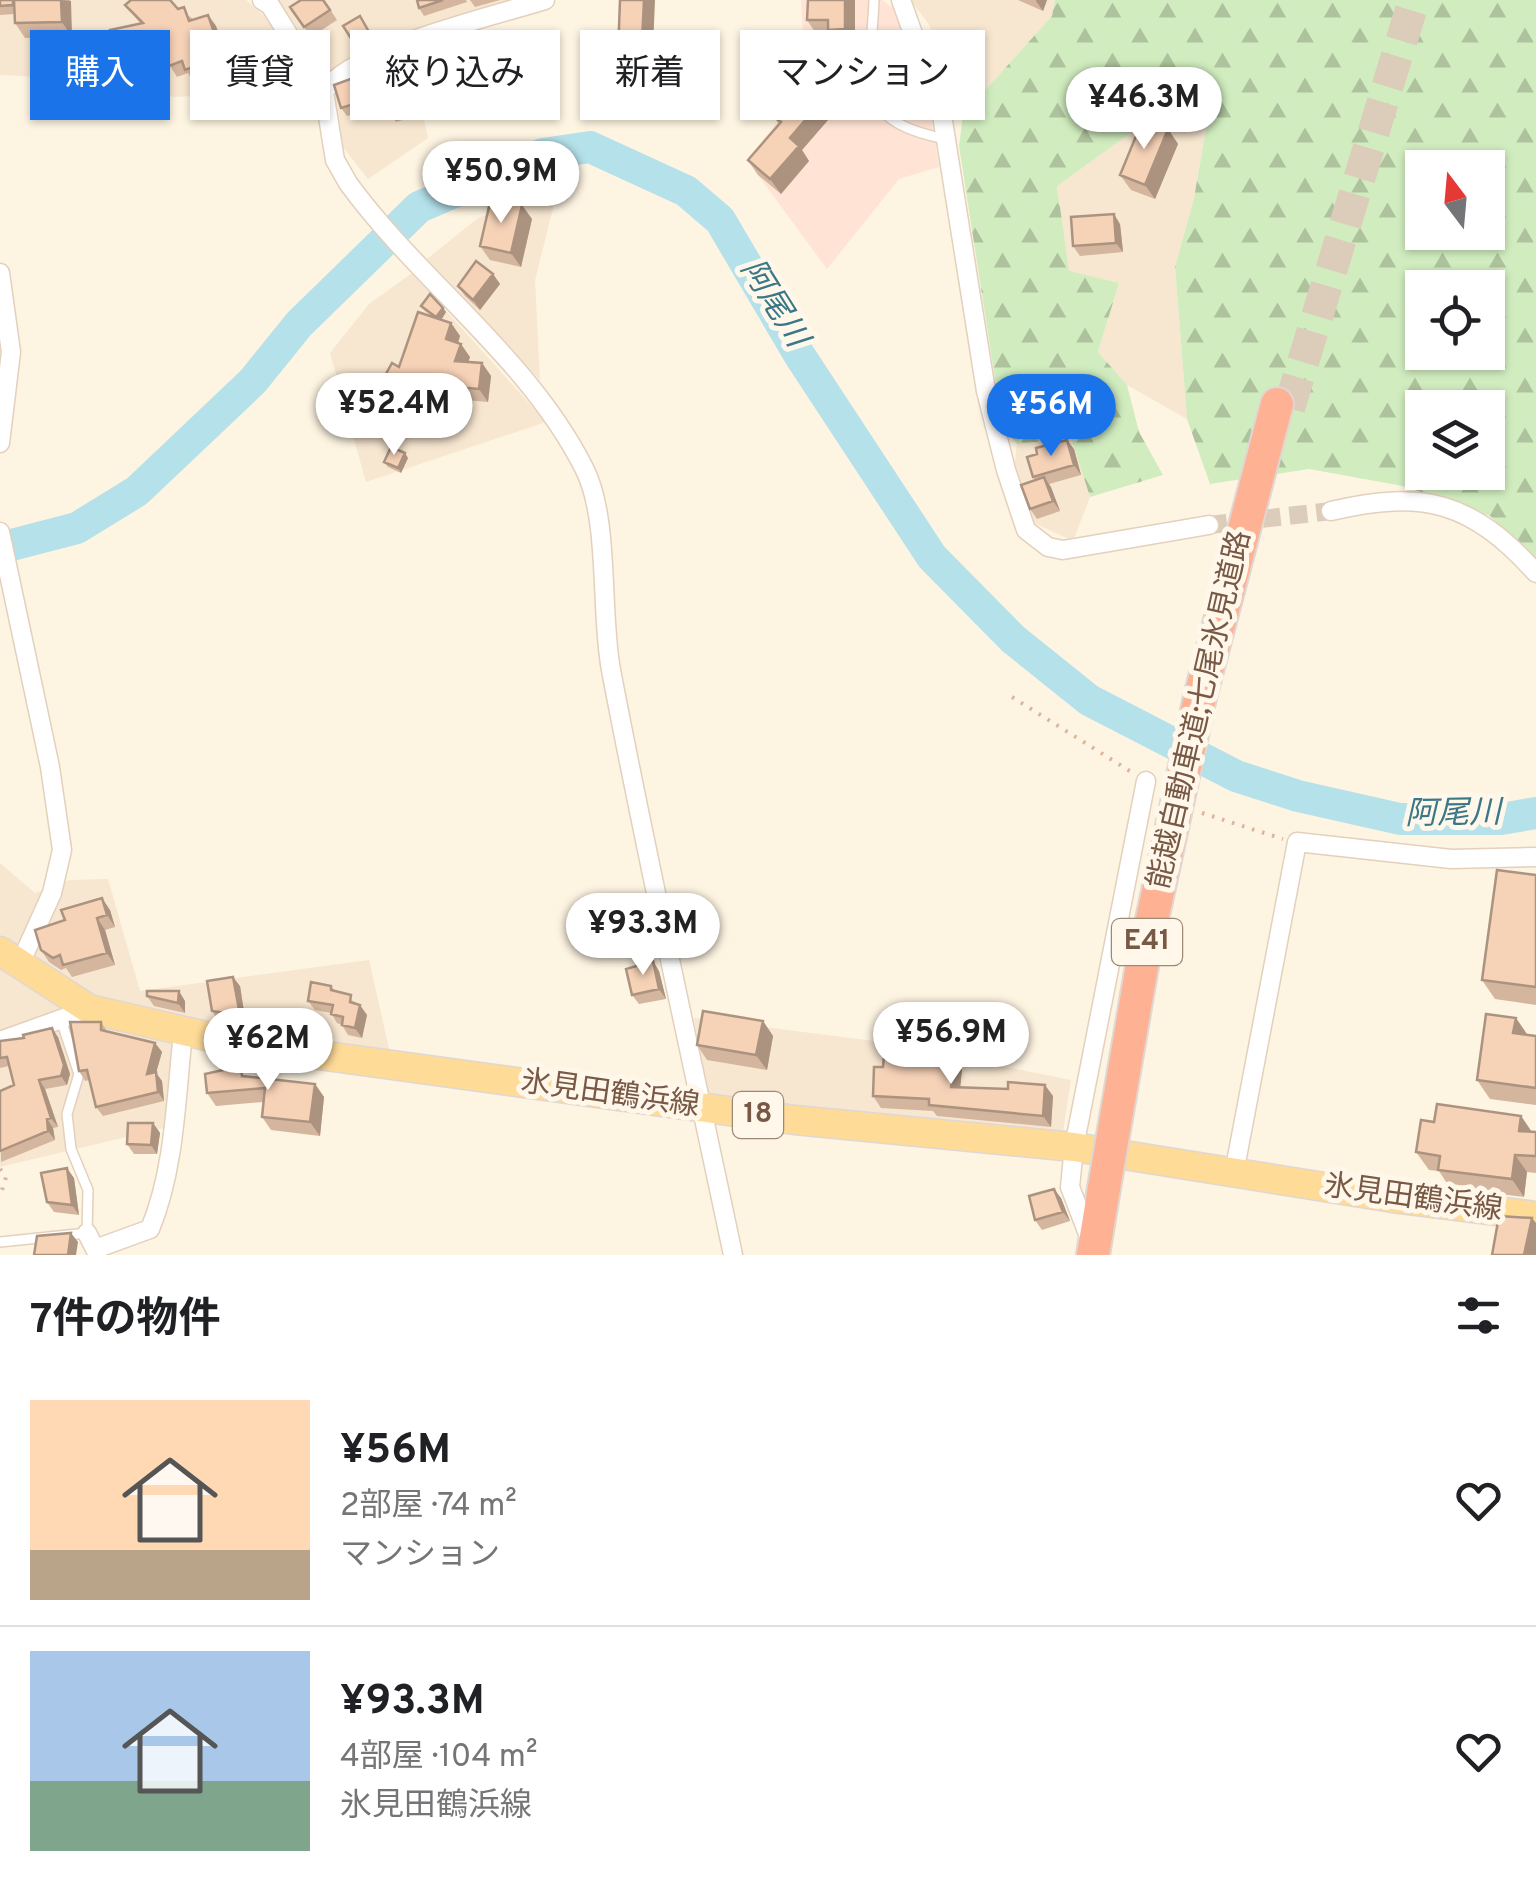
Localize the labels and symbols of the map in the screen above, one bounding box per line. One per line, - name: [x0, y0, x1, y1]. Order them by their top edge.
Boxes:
- pin: ¥46.3M: [1063, 67, 1225, 152]
- pin: ¥50.9M: [420, 141, 582, 226]
- north arrow: [1405, 150, 1505, 250]
- water label: 阿尾川: [731, 253, 817, 358]
- pin: ¥52.4M: [313, 373, 475, 458]
- pin: ¥56M: [992, 374, 1110, 459]
- street label: 能越自動車道;七尾氷見道路: [1142, 527, 1260, 893]
- water label: 阿尾川: [1405, 794, 1504, 836]
- pin: ¥93.3M: [562, 893, 724, 978]
- road number: E41: [1112, 919, 1182, 965]
- pin: ¥56.9M: [870, 1002, 1032, 1087]
- pin: ¥62M: [209, 1008, 327, 1093]
- street label: 氷見田鶴浜線: [518, 1064, 702, 1126]
- road number: 18: [733, 1092, 783, 1138]
- street label: 氷見田鶴浜線: [1321, 1168, 1505, 1230]

